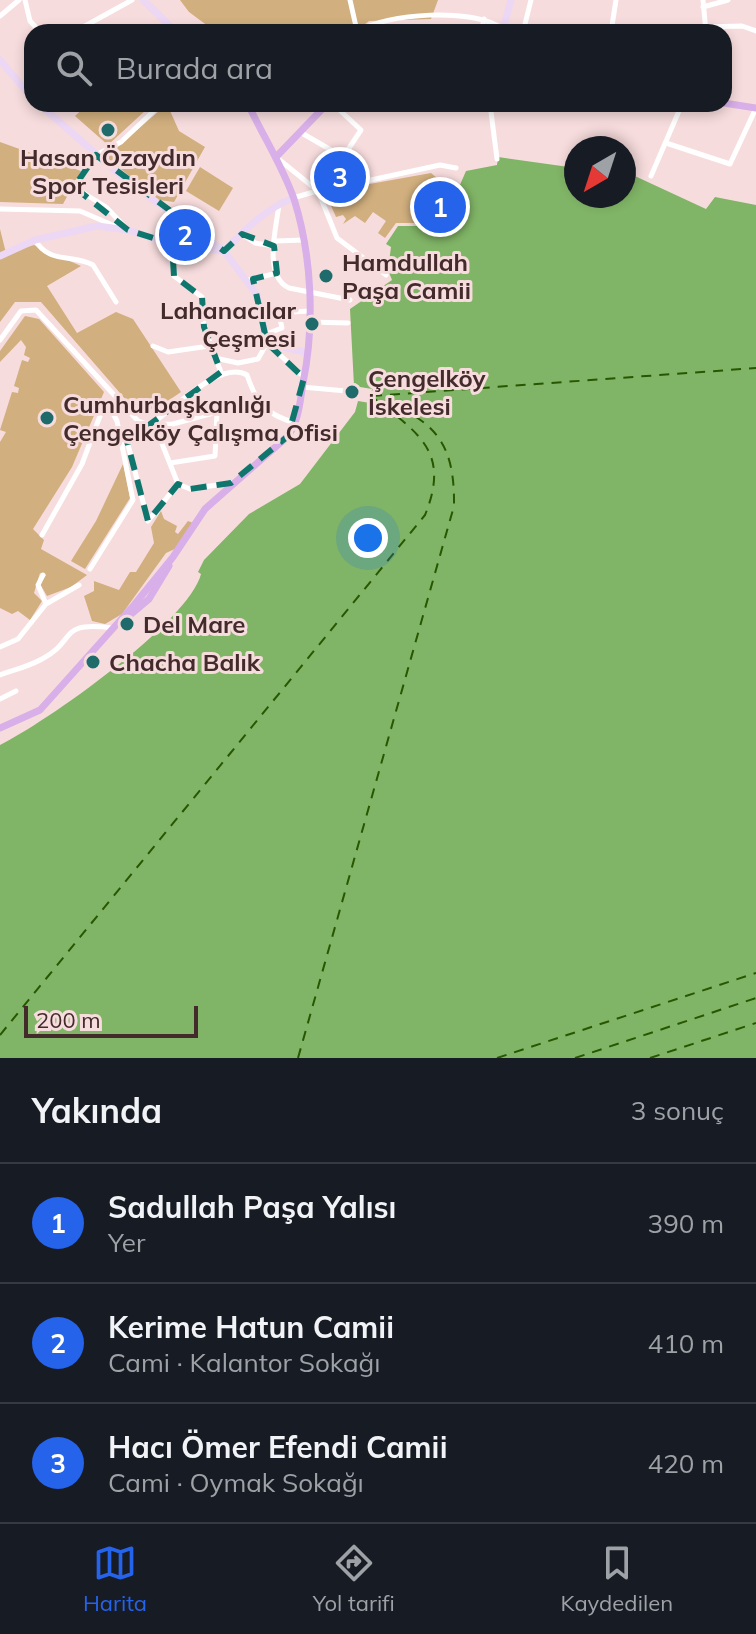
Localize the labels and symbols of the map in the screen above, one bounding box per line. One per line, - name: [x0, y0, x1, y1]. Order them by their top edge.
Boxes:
- marker: Hasan Özaydın Spor Tesisleri: [99, 121, 117, 139]
- north arrow: [564, 136, 636, 208]
- place label: Hasan Özaydın Spor Tesisleri: [20, 142, 196, 200]
- pin: 3: [314, 147, 366, 207]
- pin: 1: [414, 177, 466, 237]
- pin: 2: [159, 205, 211, 265]
- place label: Hamdullah Paşa Camii: [342, 247, 471, 305]
- marker: Hamdullah Paşa Camii: [317, 267, 335, 285]
- place label: Lahanacılar Çeşmesi: [160, 295, 297, 353]
- marker: Lahanacılar Çeşmesi: [303, 315, 321, 333]
- place label: Çengelköy İskelesi: [368, 363, 487, 421]
- marker: Çengelköy İskelesi: [343, 383, 361, 401]
- place label: Cumhurbaşkanlığı Çengelköy Çalışma Ofisi: [63, 389, 338, 447]
- marker: Cumhurbaşkanlığı Çengelköy Çalışma Ofisi: [38, 409, 56, 427]
- your location: [348, 518, 388, 558]
- place label: Del Mare: [143, 609, 245, 639]
- marker: Del Mare: [118, 615, 136, 633]
- place label: Chacha Balık: [109, 647, 261, 677]
- marker: Chacha Balık: [84, 653, 102, 671]
- scale bar: [24, 1002, 198, 1038]

